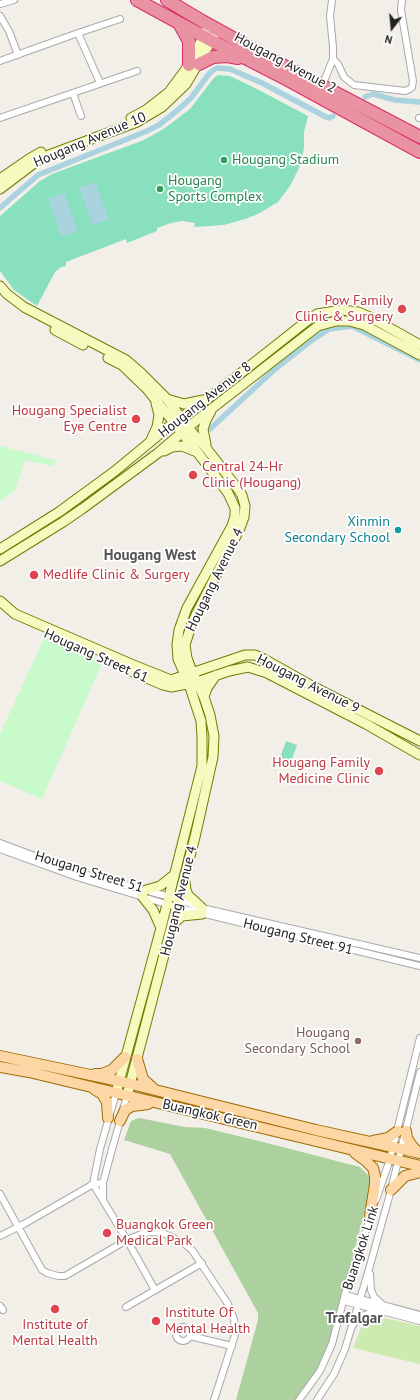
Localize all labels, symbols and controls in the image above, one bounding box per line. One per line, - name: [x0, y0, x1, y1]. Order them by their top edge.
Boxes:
- north arrow: [372, 8, 412, 48]
- street label: Hougang Avenue 2: [231, 29, 339, 97]
- text: N: [383, 32, 394, 47]
- street label: Hougang Avenue 10: [31, 109, 149, 171]
- place label: Hougang Stadium: [232, 152, 339, 168]
- marker: Hougang Stadium: [219, 155, 229, 165]
- place label: Hougang Sports Complex: [168, 173, 262, 206]
- marker: Hougang Sports Complex: [155, 184, 165, 194]
- place label: Pow Family Clinic & Surgery: [295, 293, 393, 326]
- marker: Pow Family Clinic & Surgery: [396, 303, 408, 315]
- street label: Hougang Avenue 8: [155, 359, 255, 441]
- place label: Hougang Specialist Eye Centre: [12, 403, 127, 436]
- marker: Hougang Specialist Eye Centre: [130, 413, 142, 425]
- place label: Central 24-Hr Clinic (Hougang): [202, 459, 301, 492]
- marker: Central 24-Hr Clinic (Hougang): [187, 469, 199, 481]
- place label: Xinmin Secondary School: [284, 514, 390, 546]
- marker: Xinmin Secondary School: [393, 525, 403, 535]
- street label: Hougang Avenue 4: [183, 526, 247, 634]
- district label: Hougang West: [104, 547, 196, 565]
- place label: Medlife Clinic & Surgery: [43, 567, 190, 583]
- marker: Medlife Clinic & Surgery: [28, 569, 40, 581]
- street label: Hougang Street 61: [41, 625, 151, 687]
- street label: Hougang Avenue 9: [254, 651, 362, 717]
- place label: Hougang Family Medicine Clinic: [272, 755, 370, 788]
- marker: Hougang Family Medicine Clinic: [373, 765, 385, 777]
- street label: Hougang Avenue 4: [157, 844, 201, 958]
- street label: Hougang Street 51: [33, 848, 145, 896]
- street label: Hougang Street 91: [241, 915, 355, 959]
- place label: Hougang Secondary School: [244, 1025, 350, 1058]
- marker: Hougang Secondary School: [353, 1036, 363, 1046]
- street label: Buangkok Green: [161, 1096, 259, 1134]
- street label: Buangkok Link: [339, 1204, 383, 1292]
- place label: Buangkok Green Medical Park: [116, 1217, 213, 1250]
- marker: Buangkok Green Medical Park: [101, 1227, 113, 1239]
- marker: Institute of Mental Health: [49, 1303, 61, 1315]
- place label: Institute Of Mental Health: [165, 1305, 250, 1338]
- district label: Trafalgar: [325, 1310, 383, 1328]
- marker: Institute Of Mental Health: [150, 1315, 162, 1327]
- place label: Institute of Mental Health: [12, 1317, 98, 1350]

